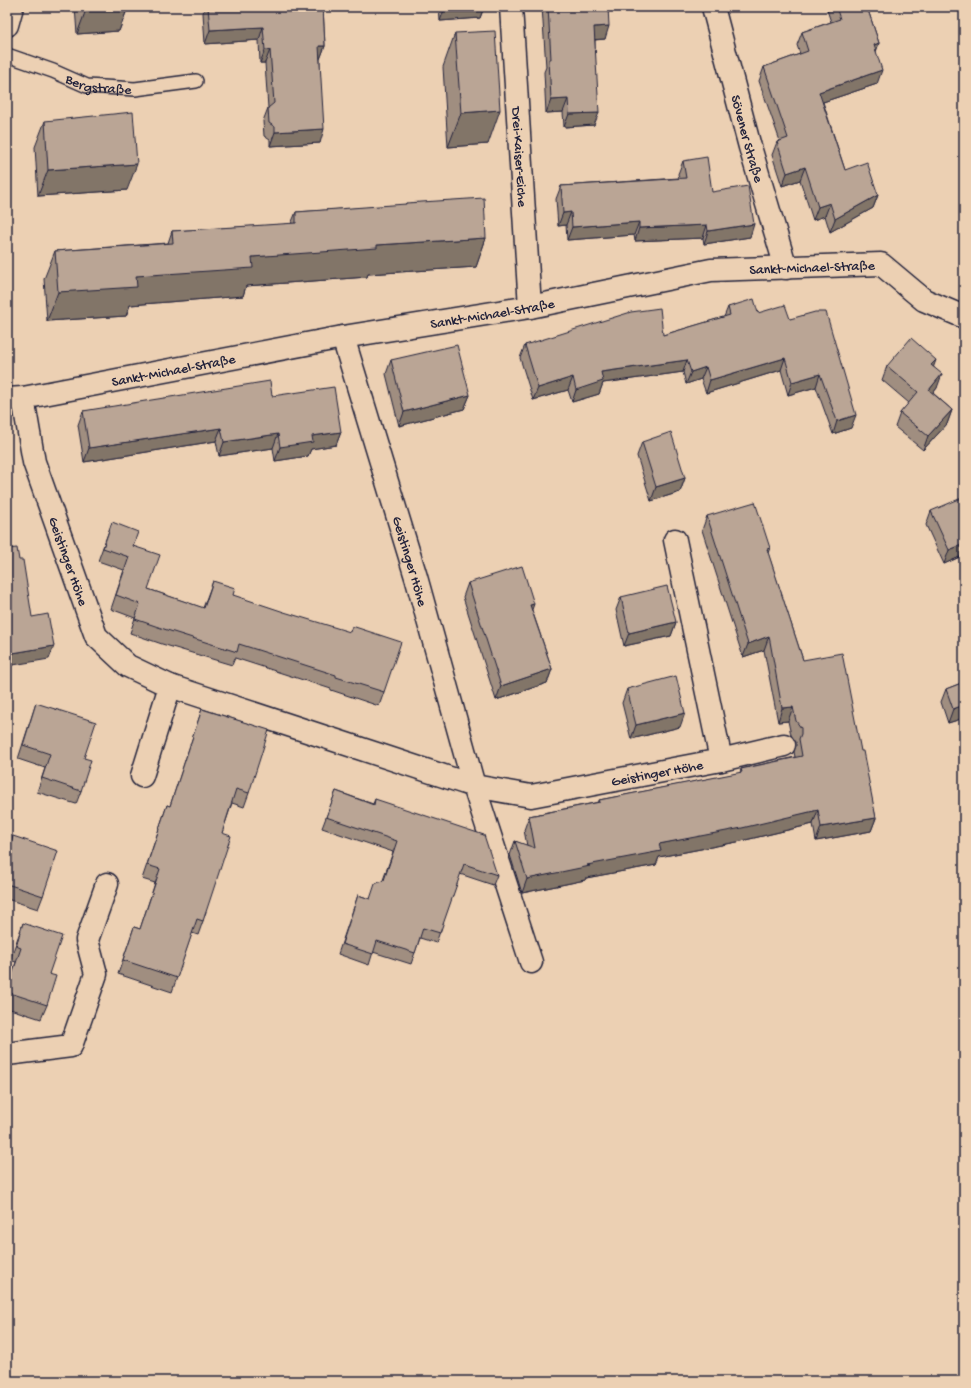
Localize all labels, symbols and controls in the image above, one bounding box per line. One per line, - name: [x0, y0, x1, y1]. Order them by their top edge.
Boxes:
- street label: Bergstraße: [61, 71, 133, 100]
- street label: Sövener Straße: [726, 93, 766, 186]
- street label: Drei-Kaiser-Eiche: [506, 105, 530, 208]
- street label: Sankt-Michael-Straße: [749, 258, 876, 280]
- street label: Sankt-Michael-Straße: [429, 296, 557, 334]
- street label: Sankt-Michael-Straße: [110, 352, 238, 392]
- street label: Geistinger Höhe: [43, 515, 91, 609]
- street label: Geistinger Höhe: [387, 515, 430, 609]
- street label: Geistinger Höhe: [610, 757, 705, 792]

